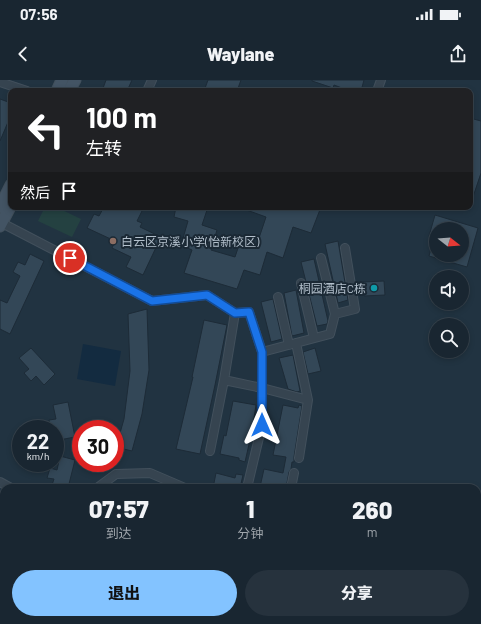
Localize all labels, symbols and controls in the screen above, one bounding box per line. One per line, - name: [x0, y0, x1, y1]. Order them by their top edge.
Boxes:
- text: 07:56: [20, 5, 58, 23]
- icon: back: [12, 43, 34, 65]
- text: Waylane: [207, 43, 274, 65]
- icon: share: [447, 43, 469, 65]
- text: 100 m: [86, 100, 157, 134]
- icon: left: [20, 104, 72, 156]
- text: 左转: [86, 137, 122, 159]
- icon: arrive: [58, 180, 80, 202]
- text: 然后: [20, 183, 50, 201]
- north arrow: [429, 222, 469, 262]
- map controls: [429, 222, 469, 358]
- place label: 白云区京溪小学(怡新校区): [121, 234, 260, 248]
- marker: 白云区京溪小学(怡新校区): [108, 236, 118, 246]
- pin: [53, 241, 87, 275]
- icon: arrive: [59, 247, 81, 269]
- button: sound: [429, 270, 469, 310]
- place label: 桐园酒店C栋: [299, 281, 366, 295]
- marker: 桐园酒店C栋: [369, 283, 379, 293]
- button: search: [429, 318, 469, 358]
- position arrow: [241, 404, 283, 446]
- speed limit sign: 30: [72, 420, 124, 472]
- text: 22: [27, 429, 49, 453]
- text: km/h: [27, 450, 49, 462]
- text: 07:57: [89, 494, 149, 523]
- text: 1: [246, 494, 255, 523]
- text: 260: [352, 495, 392, 524]
- text: m: [367, 524, 378, 540]
- text: 到达: [106, 525, 132, 541]
- text: 分钟: [237, 525, 263, 541]
- button: 退出: [12, 570, 237, 616]
- button: 分享: [245, 570, 469, 616]

